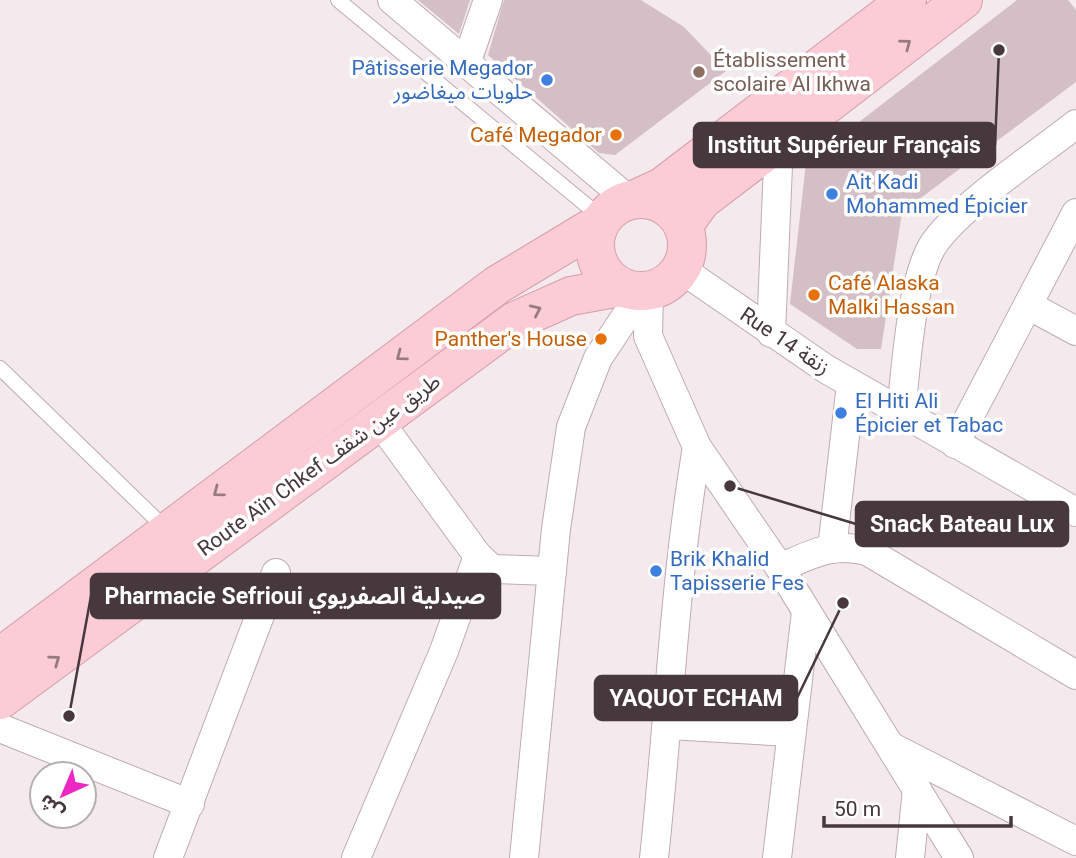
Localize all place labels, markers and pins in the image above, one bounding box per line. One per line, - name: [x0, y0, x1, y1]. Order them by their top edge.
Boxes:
- place label: Établissement scolaire Al Ikhwa: [713, 48, 871, 96]
- place label: Pâtisserie Megador حلويات ميغاضور: [351, 56, 533, 104]
- marker: Établissement scolaire Al Ikhwa: [691, 64, 707, 80]
- marker: Pâtisserie Megador حلويات ميغاضور: [539, 72, 555, 88]
- place label: Café Megador: [470, 123, 602, 147]
- callout: Institut Supérieur Français: [694, 123, 995, 167]
- marker: Café Megador: [608, 127, 624, 143]
- place label: Ait Kadi Mohammed Épicier: [846, 170, 1028, 218]
- marker: Ait Kadi Mohammed Épicier: [824, 186, 840, 202]
- place label: Café Alaska Malki Hassan: [828, 271, 955, 319]
- marker: Café Alaska Malki Hassan: [806, 287, 822, 303]
- place label: Panther's House: [435, 327, 587, 351]
- marker: Panther's House: [593, 331, 609, 347]
- place label: El Hiti Ali Épicier et Tabac: [855, 389, 1003, 437]
- marker: El Hiti Ali Épicier et Tabac: [833, 405, 849, 421]
- callout: Snack Bateau Lux: [856, 502, 1068, 546]
- place label: Brik Khalid Tapisserie Fes: [670, 547, 804, 595]
- marker: Brik Khalid Tapisserie Fes: [648, 563, 664, 579]
- callout: Pharmacie Sefrioui صيدلية الصفريوي: [91, 574, 500, 618]
- callout: YAQUOT ECHAM: [595, 676, 797, 720]

